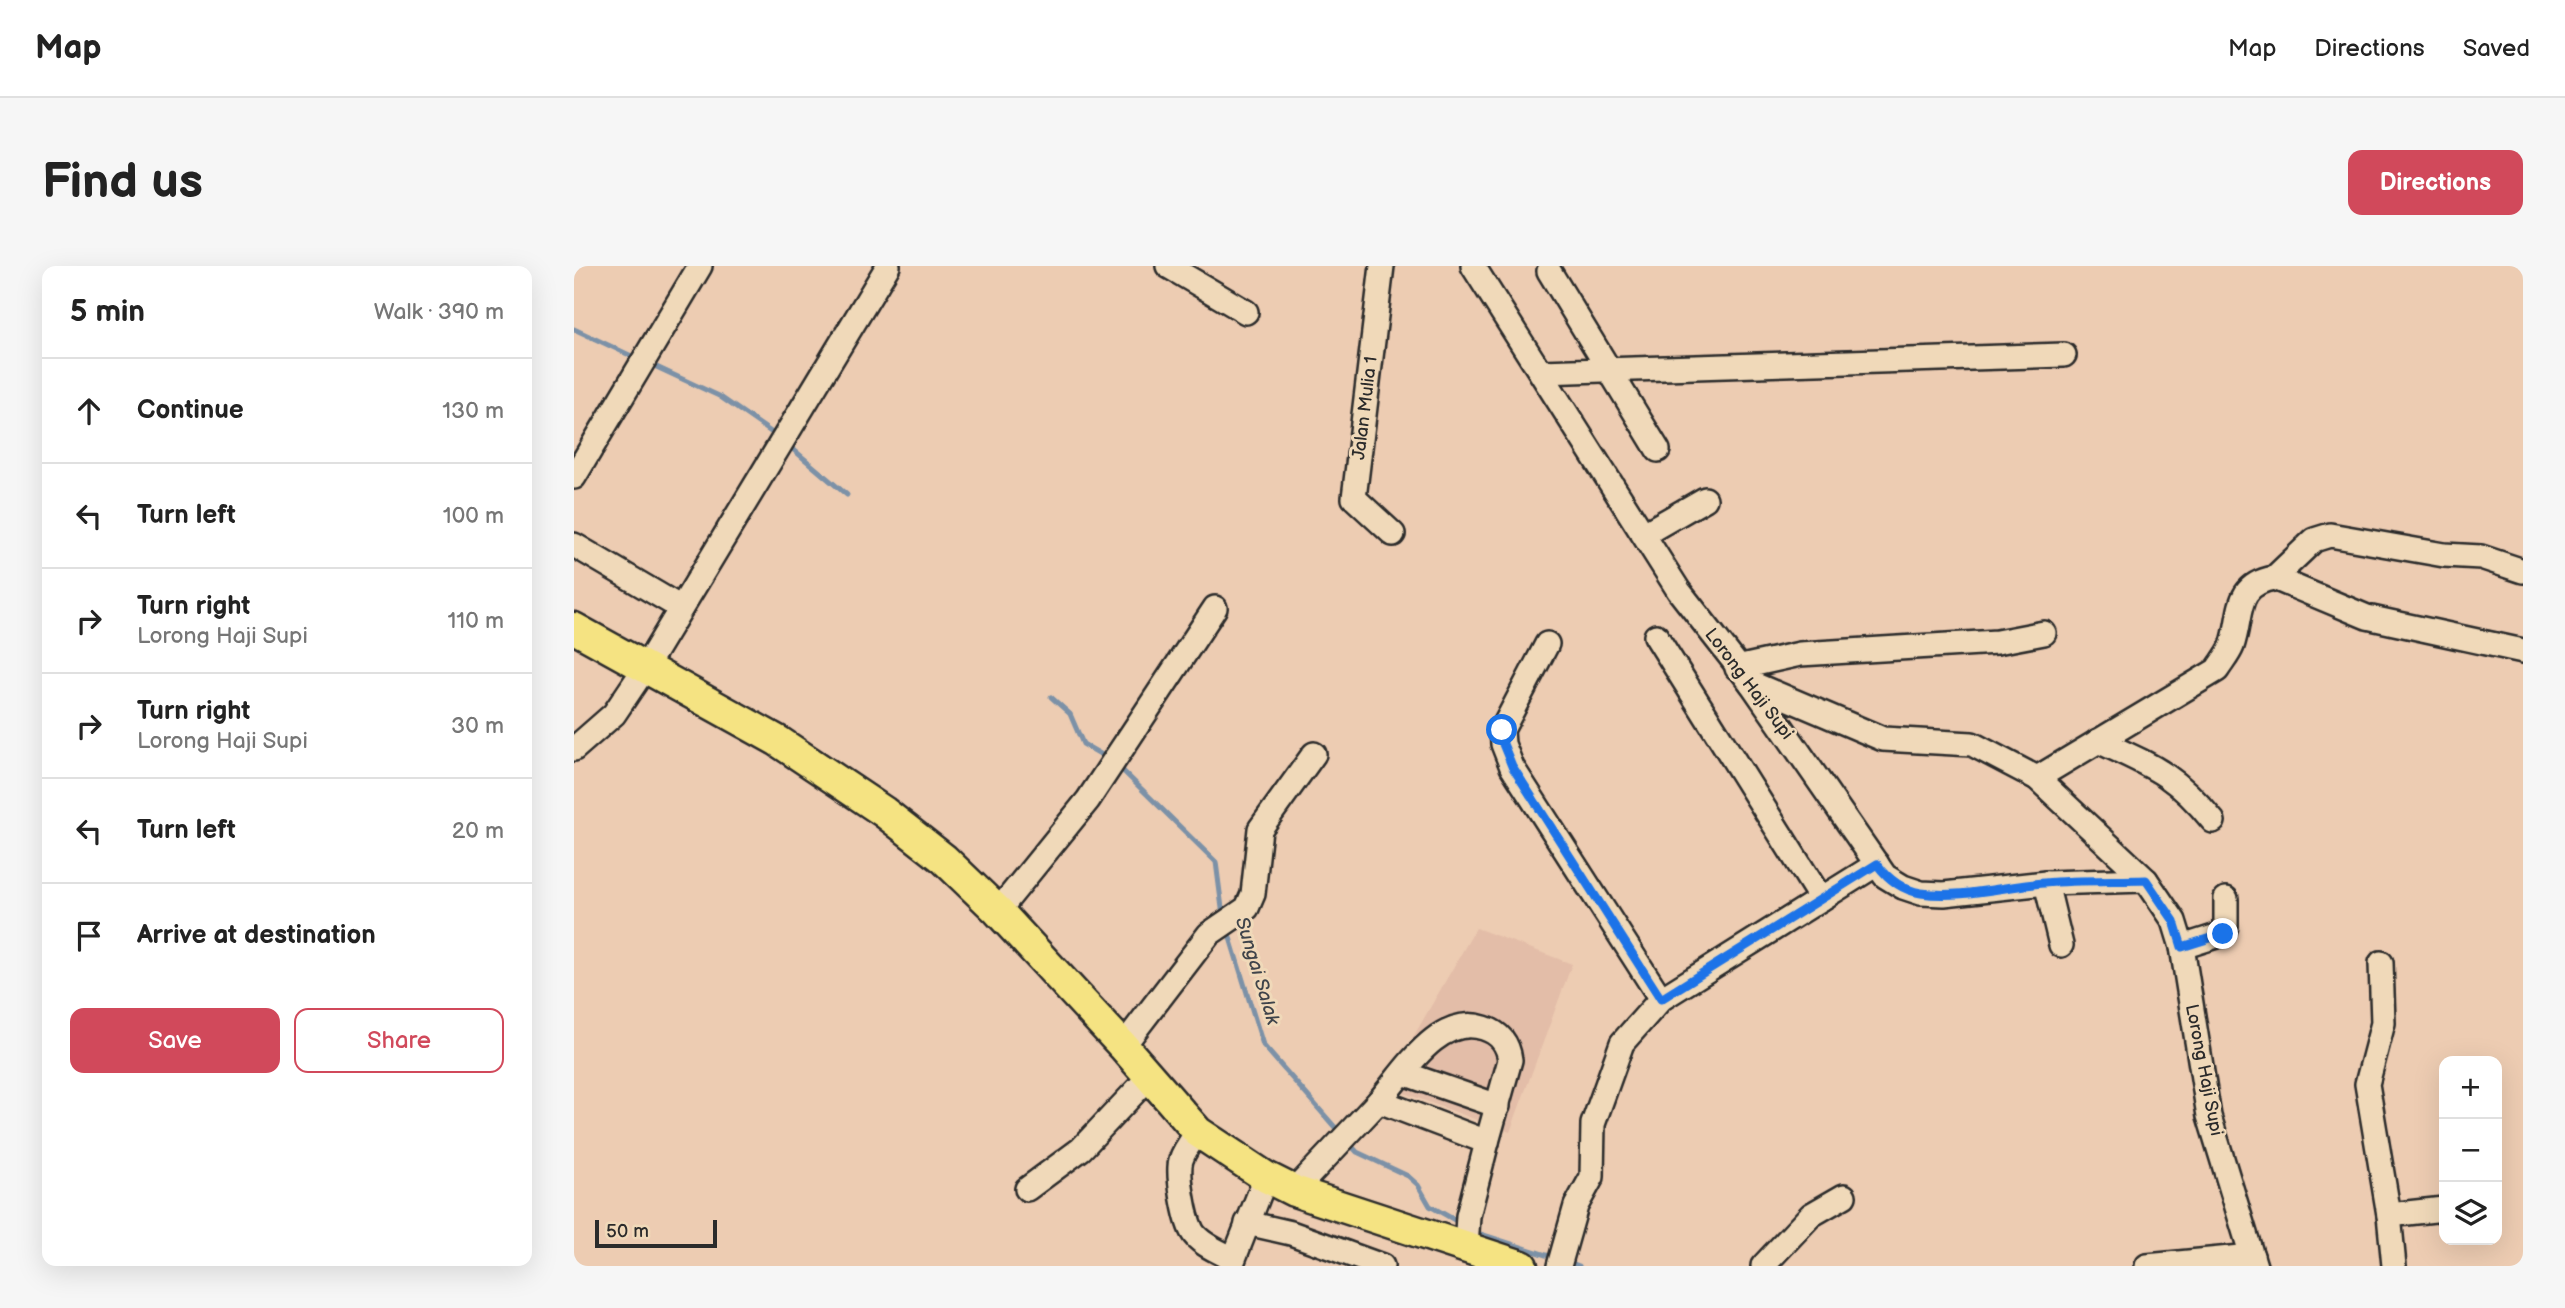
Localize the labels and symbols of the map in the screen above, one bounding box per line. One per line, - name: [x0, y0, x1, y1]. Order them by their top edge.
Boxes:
- street label: Jalan Mulia 1: [1348, 355, 1382, 461]
- street label: Lorong Haji Supi: [1700, 624, 1798, 744]
- route start: [1486, 714, 1517, 745]
- water label: Sungai Salak: [1230, 914, 1284, 1028]
- route end: [2207, 918, 2238, 949]
- street label: Lorong Haji Supi: [2181, 1002, 2227, 1138]
- scale bar: [595, 1217, 718, 1249]

